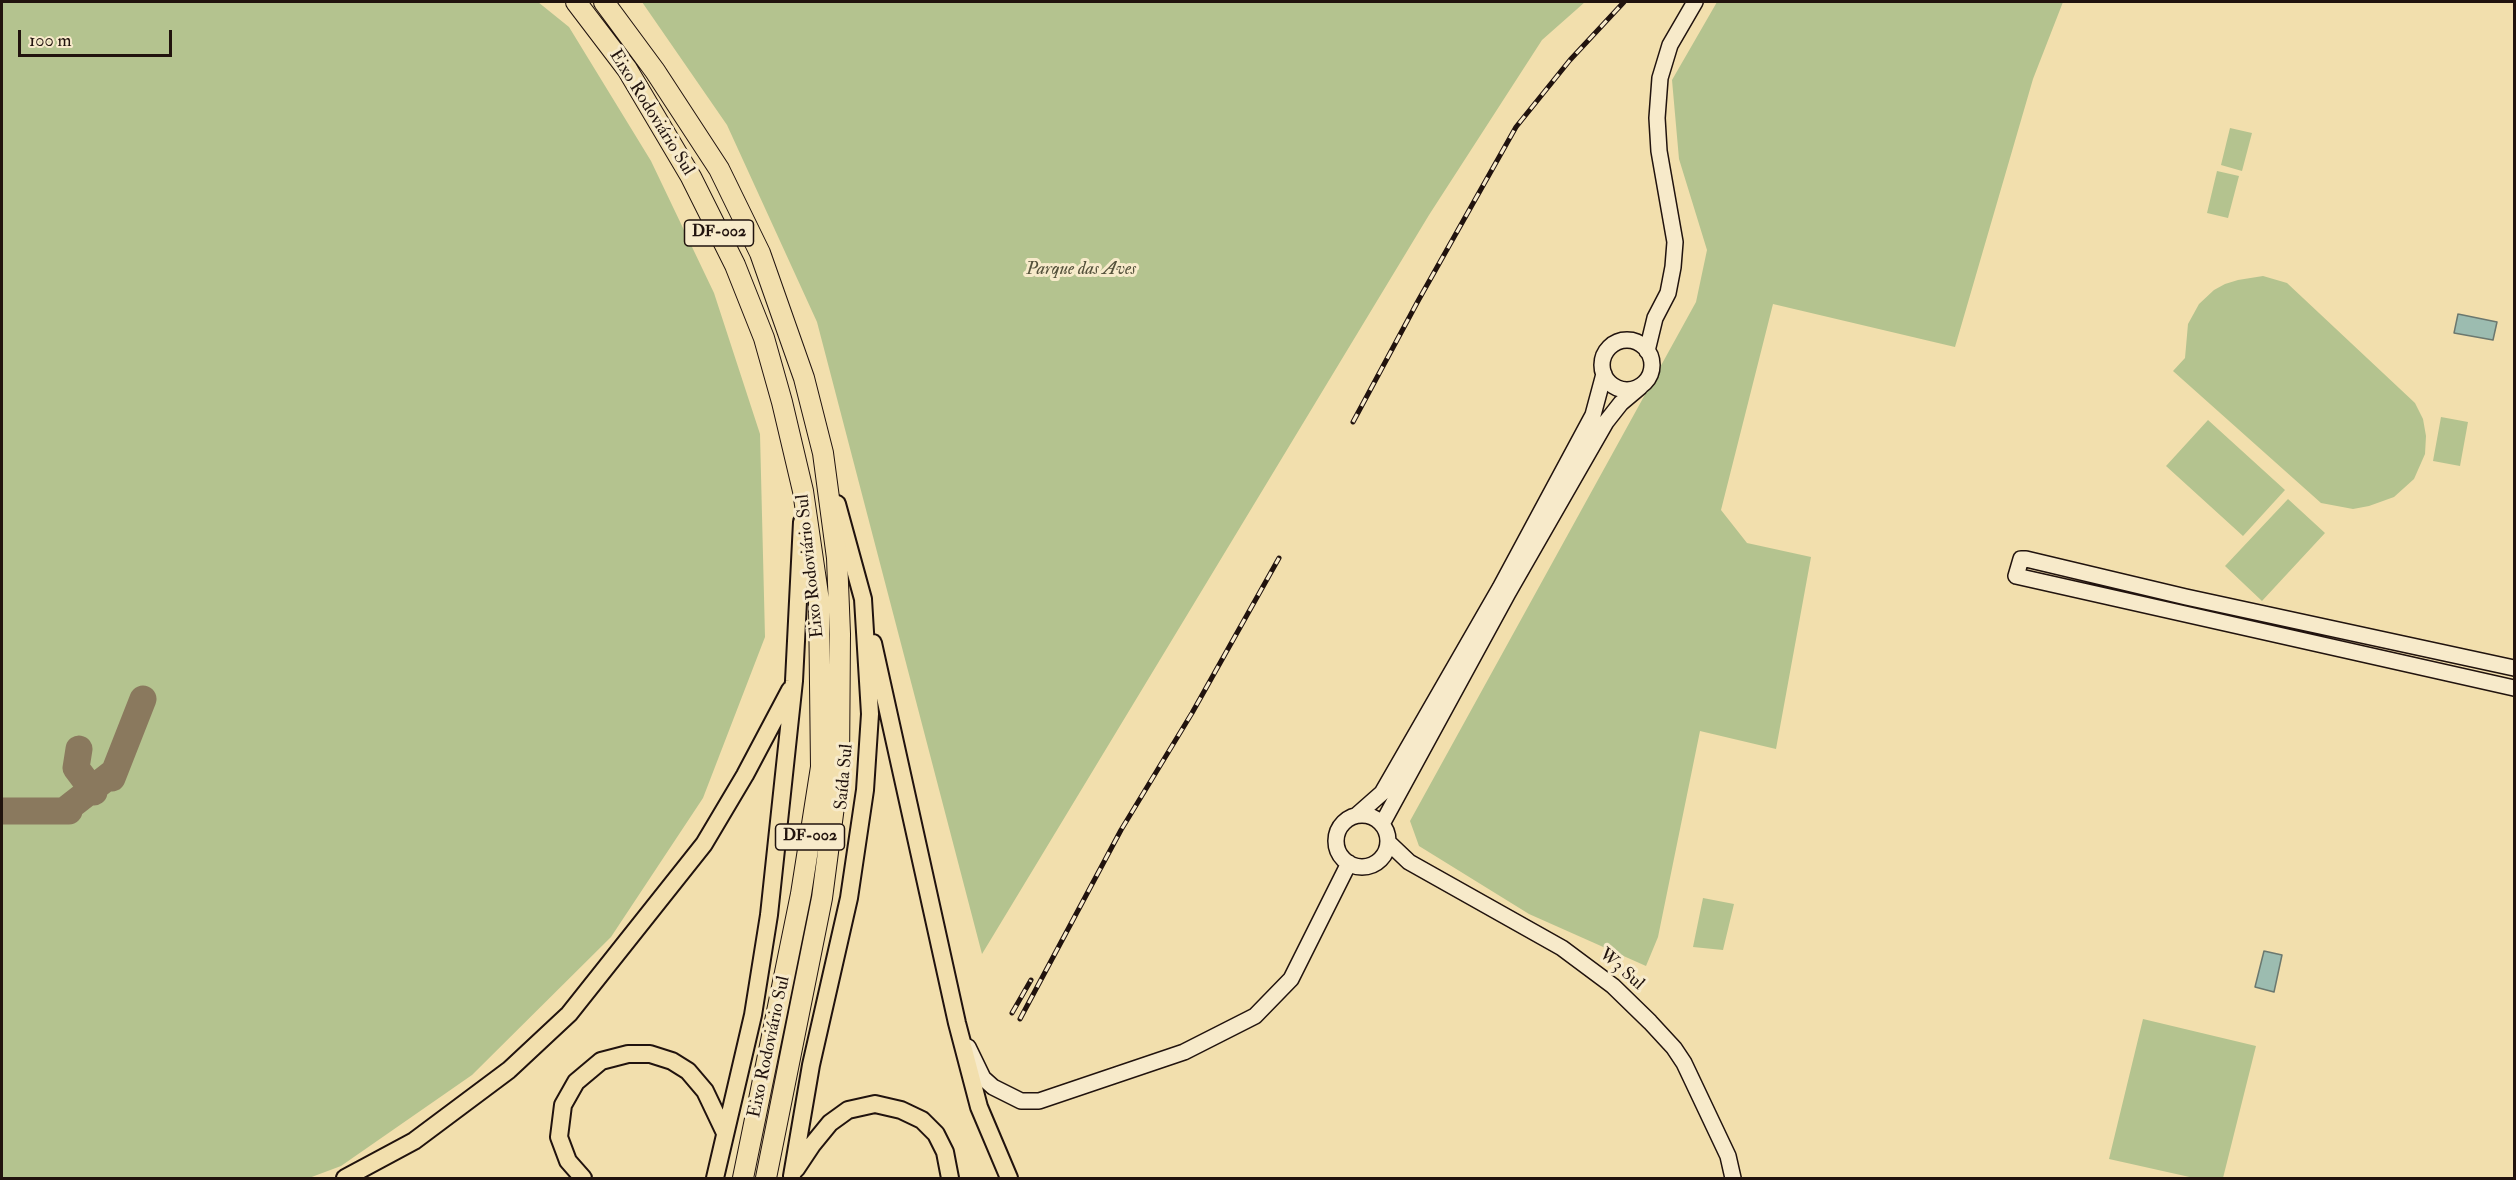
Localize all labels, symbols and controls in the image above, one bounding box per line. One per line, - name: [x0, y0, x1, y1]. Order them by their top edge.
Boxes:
- scale bar: [21, 18, 176, 56]
- text: 100 m: [29, 29, 72, 52]
- street label: Eixo Rodoviário Sul: [604, 46, 698, 180]
- road number: DF-002: [684, 220, 754, 246]
- park label: Parque das Aves: [1026, 259, 1136, 281]
- street label: Eixo Rodoviário Sul: [793, 493, 829, 639]
- street label: Saída Sul: [831, 743, 859, 811]
- road number: DF-002: [776, 824, 844, 850]
- street label: W3 Sul: [1594, 945, 1648, 995]
- street label: Eixo Rodoviário Sul: [744, 974, 796, 1120]

